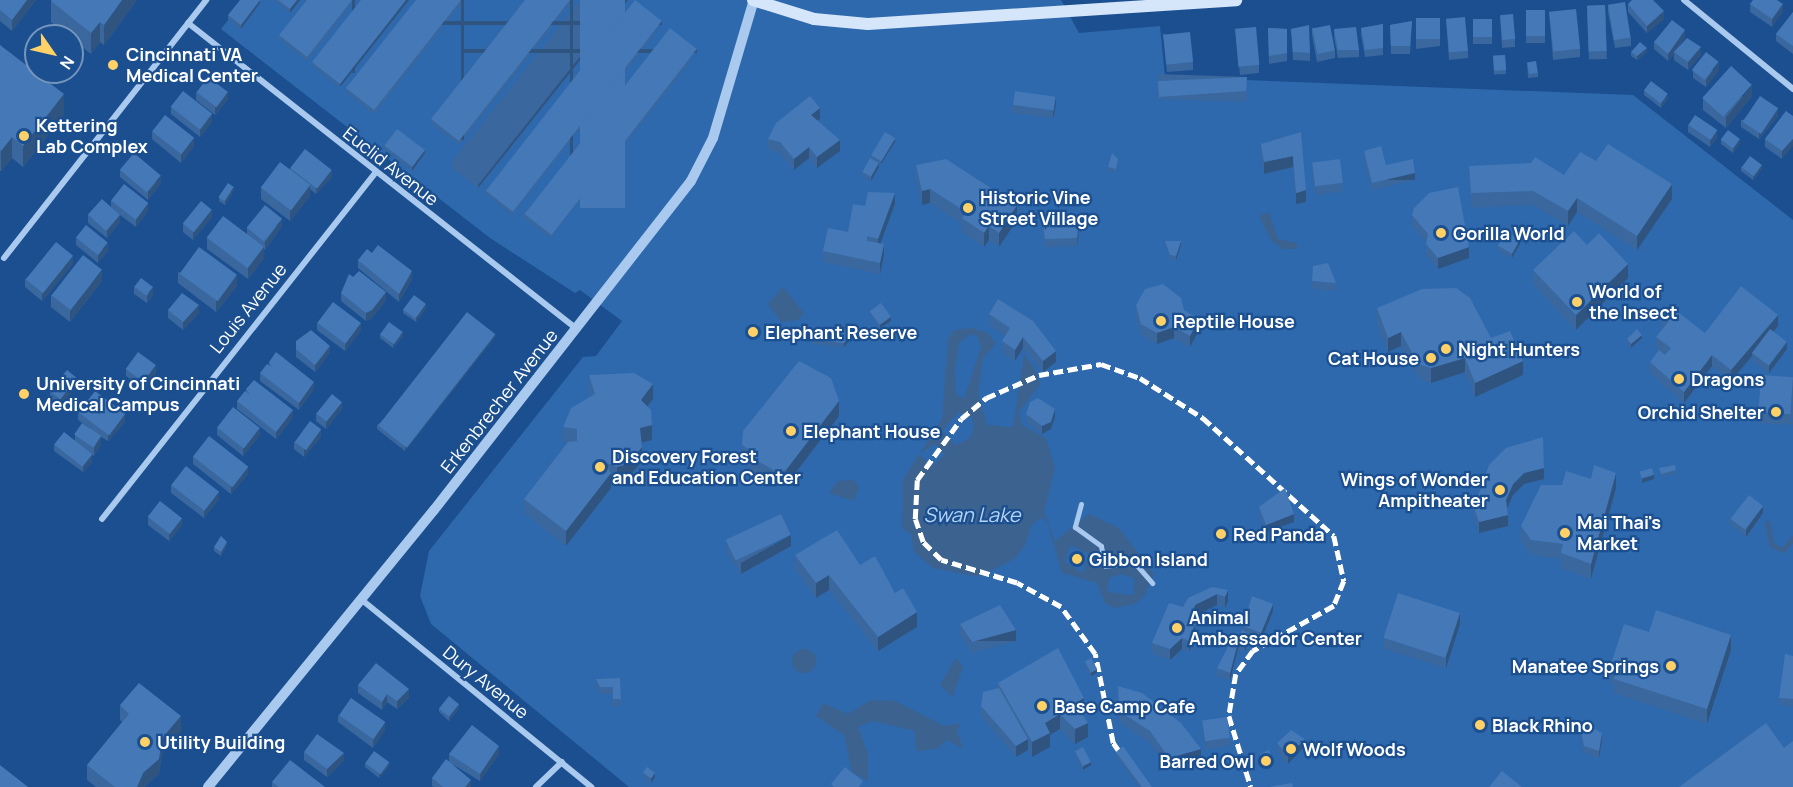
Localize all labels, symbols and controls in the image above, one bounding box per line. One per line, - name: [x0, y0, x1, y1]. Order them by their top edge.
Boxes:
- north arrow: [24, 24, 84, 84]
- place label: Cincinnati VA Medical Center: [126, 44, 258, 86]
- text: N: [55, 52, 80, 74]
- marker: Cincinnati VA Medical Center: [104, 56, 122, 74]
- place label: Kettering Lab Complex: [36, 115, 148, 158]
- street label: Euclid Avenue: [339, 122, 443, 210]
- marker: Kettering Lab Complex: [17, 129, 31, 143]
- place label: Historic Vine Street Village: [980, 187, 1098, 230]
- marker: Historic Vine Street Village: [961, 201, 975, 215]
- place label: Gorilla World: [1453, 222, 1565, 244]
- marker: Gorilla World: [1434, 226, 1448, 240]
- street label: Louis Avenue: [205, 259, 291, 357]
- place label: World of the Insect: [1589, 281, 1678, 324]
- marker: World of the Insect: [1570, 295, 1584, 309]
- place label: Reptile House: [1173, 310, 1295, 332]
- marker: Reptile House: [1154, 314, 1168, 328]
- place label: Elephant Reserve: [765, 321, 917, 343]
- street label: Erkenbrecher Avenue: [436, 325, 562, 477]
- marker: Elephant Reserve: [746, 325, 760, 339]
- place label: Night Hunters: [1458, 338, 1580, 360]
- marker: Night Hunters: [1439, 342, 1453, 356]
- place label: Cat House: [1328, 347, 1419, 369]
- marker: Cat House: [1424, 351, 1438, 365]
- place label: Dragons: [1691, 368, 1764, 390]
- marker: Dragons: [1672, 372, 1686, 386]
- place label: University of Cincinnati Medical Campus: [36, 373, 240, 416]
- marker: University of Cincinnati Medical Campus: [17, 387, 31, 401]
- place label: Orchid Shelter: [1638, 401, 1764, 423]
- marker: Orchid Shelter: [1769, 405, 1783, 419]
- place label: Elephant House: [803, 420, 940, 442]
- marker: Elephant House: [784, 424, 798, 438]
- place label: Discovery Forest and Education Center: [612, 446, 801, 488]
- marker: Discovery Forest and Education Center: [593, 460, 607, 474]
- place label: Wings of Wonder Ampitheater: [1341, 469, 1488, 512]
- marker: Wings of Wonder Ampitheater: [1493, 483, 1507, 497]
- water label: Swan Lake: [924, 502, 1020, 526]
- place label: Mai Thai's Market: [1577, 512, 1661, 554]
- place label: Red Panda: [1233, 523, 1325, 545]
- marker: Mai Thai's Market: [1558, 526, 1572, 540]
- marker: Red Panda: [1214, 527, 1228, 541]
- place label: Gibbon Island: [1089, 548, 1208, 570]
- marker: Gibbon Island: [1070, 552, 1084, 566]
- place label: Animal Ambassador Center: [1189, 607, 1362, 650]
- marker: Animal Ambassador Center: [1170, 621, 1184, 635]
- street label: Dury Avenue: [439, 641, 533, 723]
- place label: Manatee Springs: [1512, 655, 1659, 677]
- marker: Manatee Springs: [1664, 659, 1678, 673]
- place label: Base Camp Cafe: [1054, 695, 1195, 717]
- marker: Base Camp Cafe: [1035, 699, 1049, 713]
- place label: Black Rhino: [1492, 714, 1593, 736]
- marker: Black Rhino: [1473, 718, 1487, 732]
- place label: Utility Building: [157, 731, 285, 753]
- marker: Utility Building: [138, 735, 152, 749]
- place label: Wolf Woods: [1303, 738, 1406, 760]
- marker: Wolf Woods: [1284, 742, 1298, 756]
- place label: Barred Owl: [1160, 750, 1254, 772]
- marker: Barred Owl: [1259, 754, 1273, 768]

